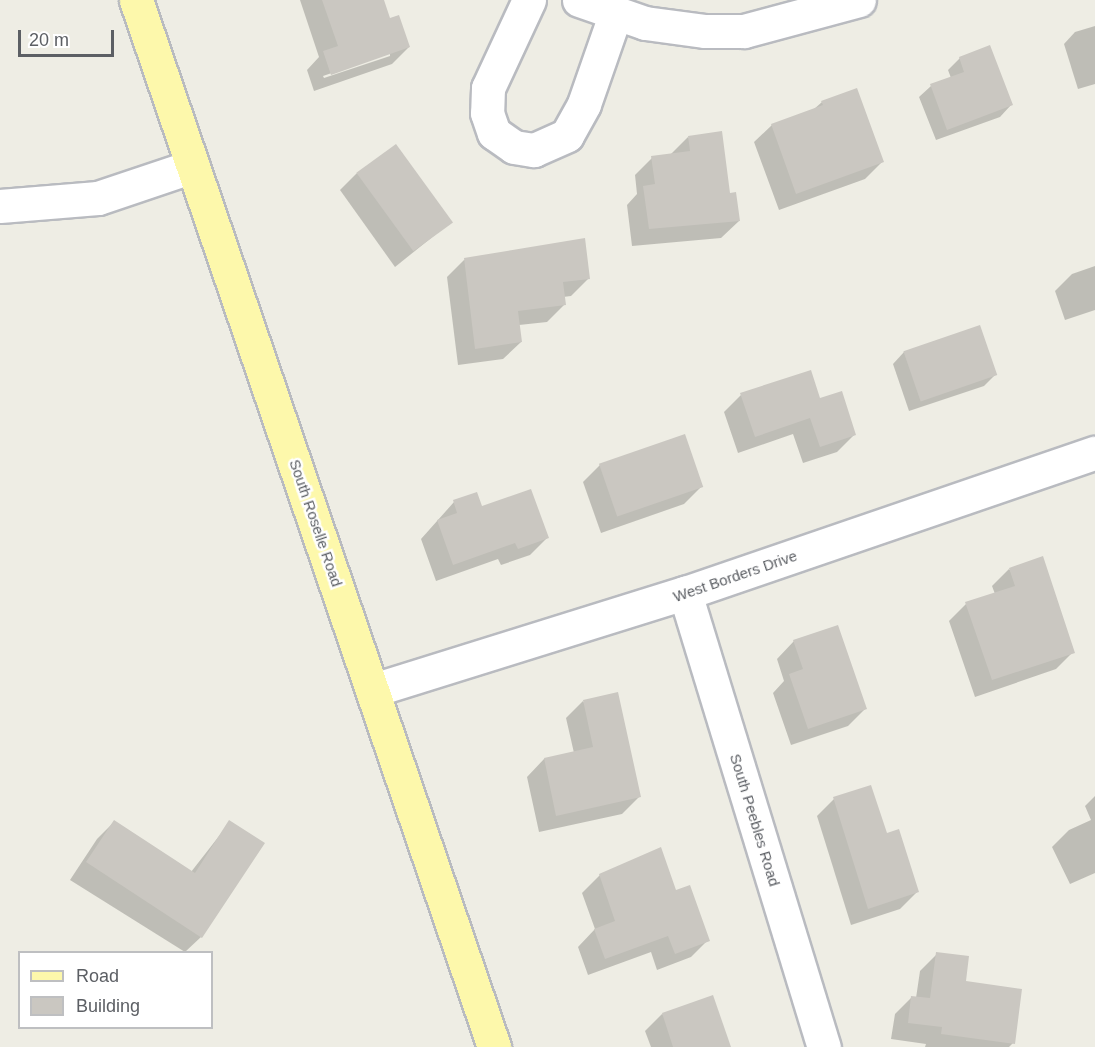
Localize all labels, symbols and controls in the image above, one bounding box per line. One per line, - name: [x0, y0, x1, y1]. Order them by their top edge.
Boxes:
- scale bar: [21, 18, 117, 56]
- text: 20 m: [29, 30, 69, 50]
- street label: South Roselle Road: [286, 457, 346, 589]
- street label: West Borders Drive: [671, 546, 799, 606]
- street label: South Peebles Road: [726, 752, 784, 888]
- legend: [18, 951, 213, 1029]
- text: Road: [76, 966, 119, 986]
- text: Building: [76, 996, 140, 1016]

